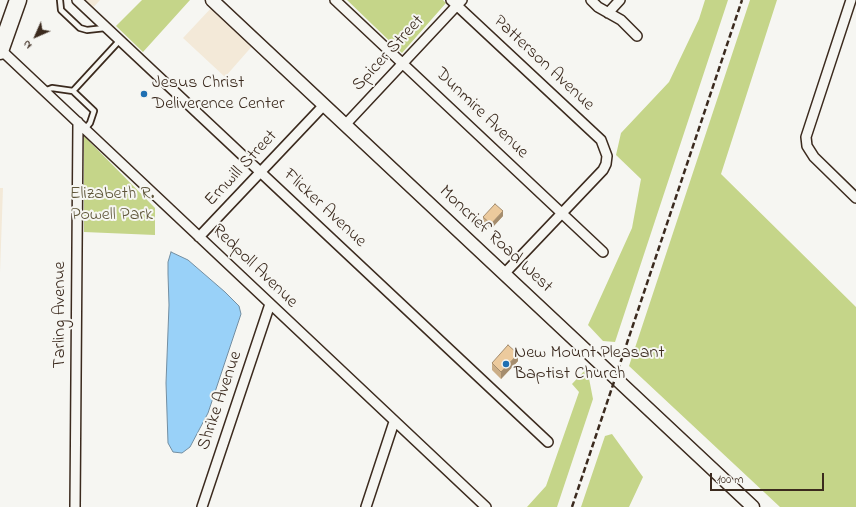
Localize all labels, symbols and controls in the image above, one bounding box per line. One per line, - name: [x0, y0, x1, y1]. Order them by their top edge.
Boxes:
- street label: Spicer Street: [348, 11, 430, 97]
- street label: Patterson Avenue: [488, 12, 598, 116]
- north arrow: [16, 16, 56, 56]
- text: N: [19, 36, 36, 53]
- street label: Dunmire Avenue: [430, 64, 532, 164]
- place label: Jesus Christ Deliverence Center: [152, 73, 285, 116]
- marker: Jesus Christ Deliverence Center: [139, 89, 149, 99]
- street label: Ernwill Street: [201, 126, 283, 212]
- street label: Flicker Avenue: [278, 165, 370, 253]
- street label: Moncrief Road West: [434, 182, 556, 298]
- park label: Elizabeth R. Powell Park: [70, 184, 154, 226]
- street label: Redpoll Avenue: [207, 221, 301, 313]
- street label: Tarling Avenue: [50, 261, 72, 369]
- place label: New Mount Pleasant Baptist Church: [514, 343, 664, 386]
- street label: Shrike Avenue: [194, 349, 248, 453]
- marker: New Mount Pleasant Baptist Church: [501, 359, 511, 369]
- scale bar: [712, 465, 826, 491]
- text: 100 m: [717, 471, 744, 489]

